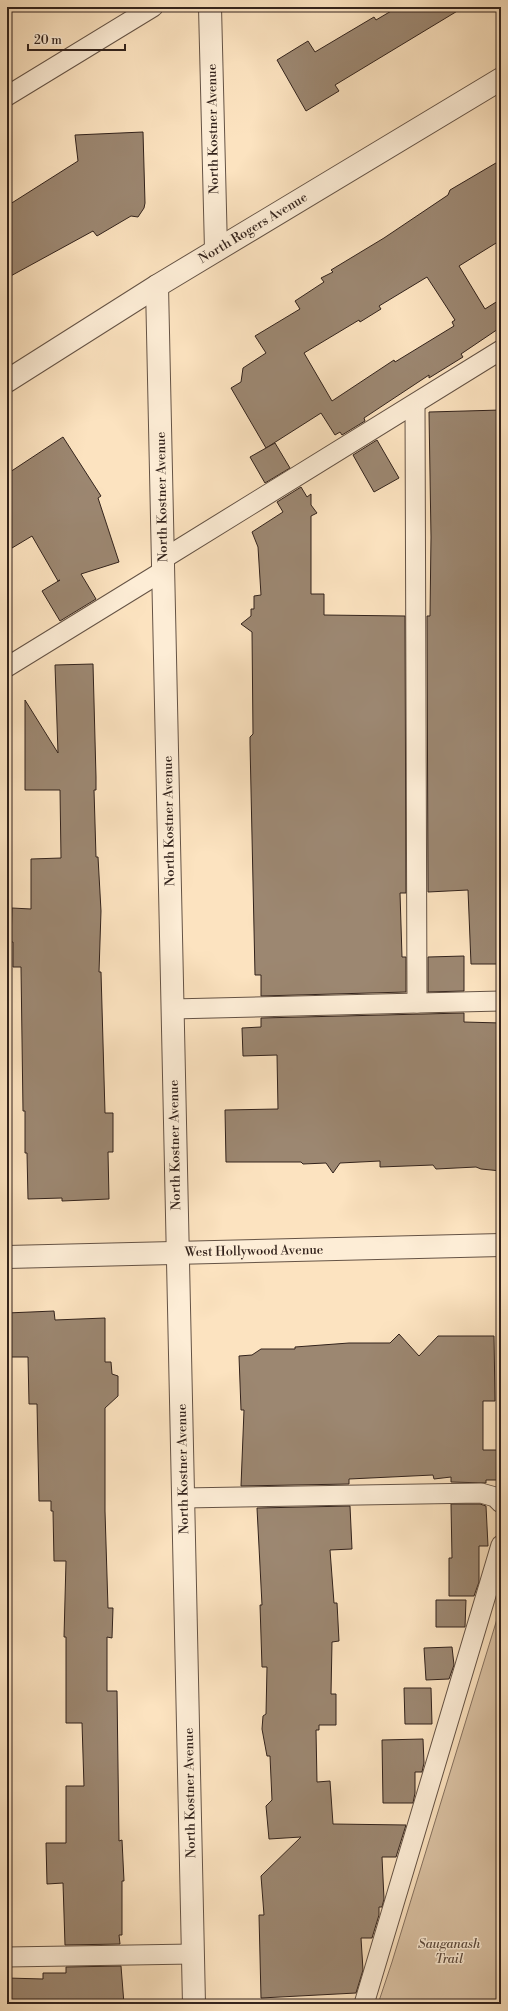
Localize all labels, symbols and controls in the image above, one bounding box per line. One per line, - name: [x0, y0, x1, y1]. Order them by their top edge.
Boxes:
- scale bar: [28, 26, 125, 52]
- text: 20 m: [34, 33, 62, 48]
- street label: North Kostner Avenue: [204, 63, 222, 194]
- street label: North Rogers Avenue: [196, 189, 311, 267]
- street label: North Kostner Avenue: [153, 431, 171, 562]
- street label: North Kostner Avenue: [160, 755, 178, 886]
- street label: North Kostner Avenue: [166, 1079, 184, 1210]
- street label: West Hollywood Avenue: [184, 1242, 324, 1260]
- street label: North Kostner Avenue: [174, 1403, 192, 1534]
- street label: North Kostner Avenue: [181, 1727, 199, 1858]
- park label: Sauganash Trail: [418, 1936, 481, 1967]

